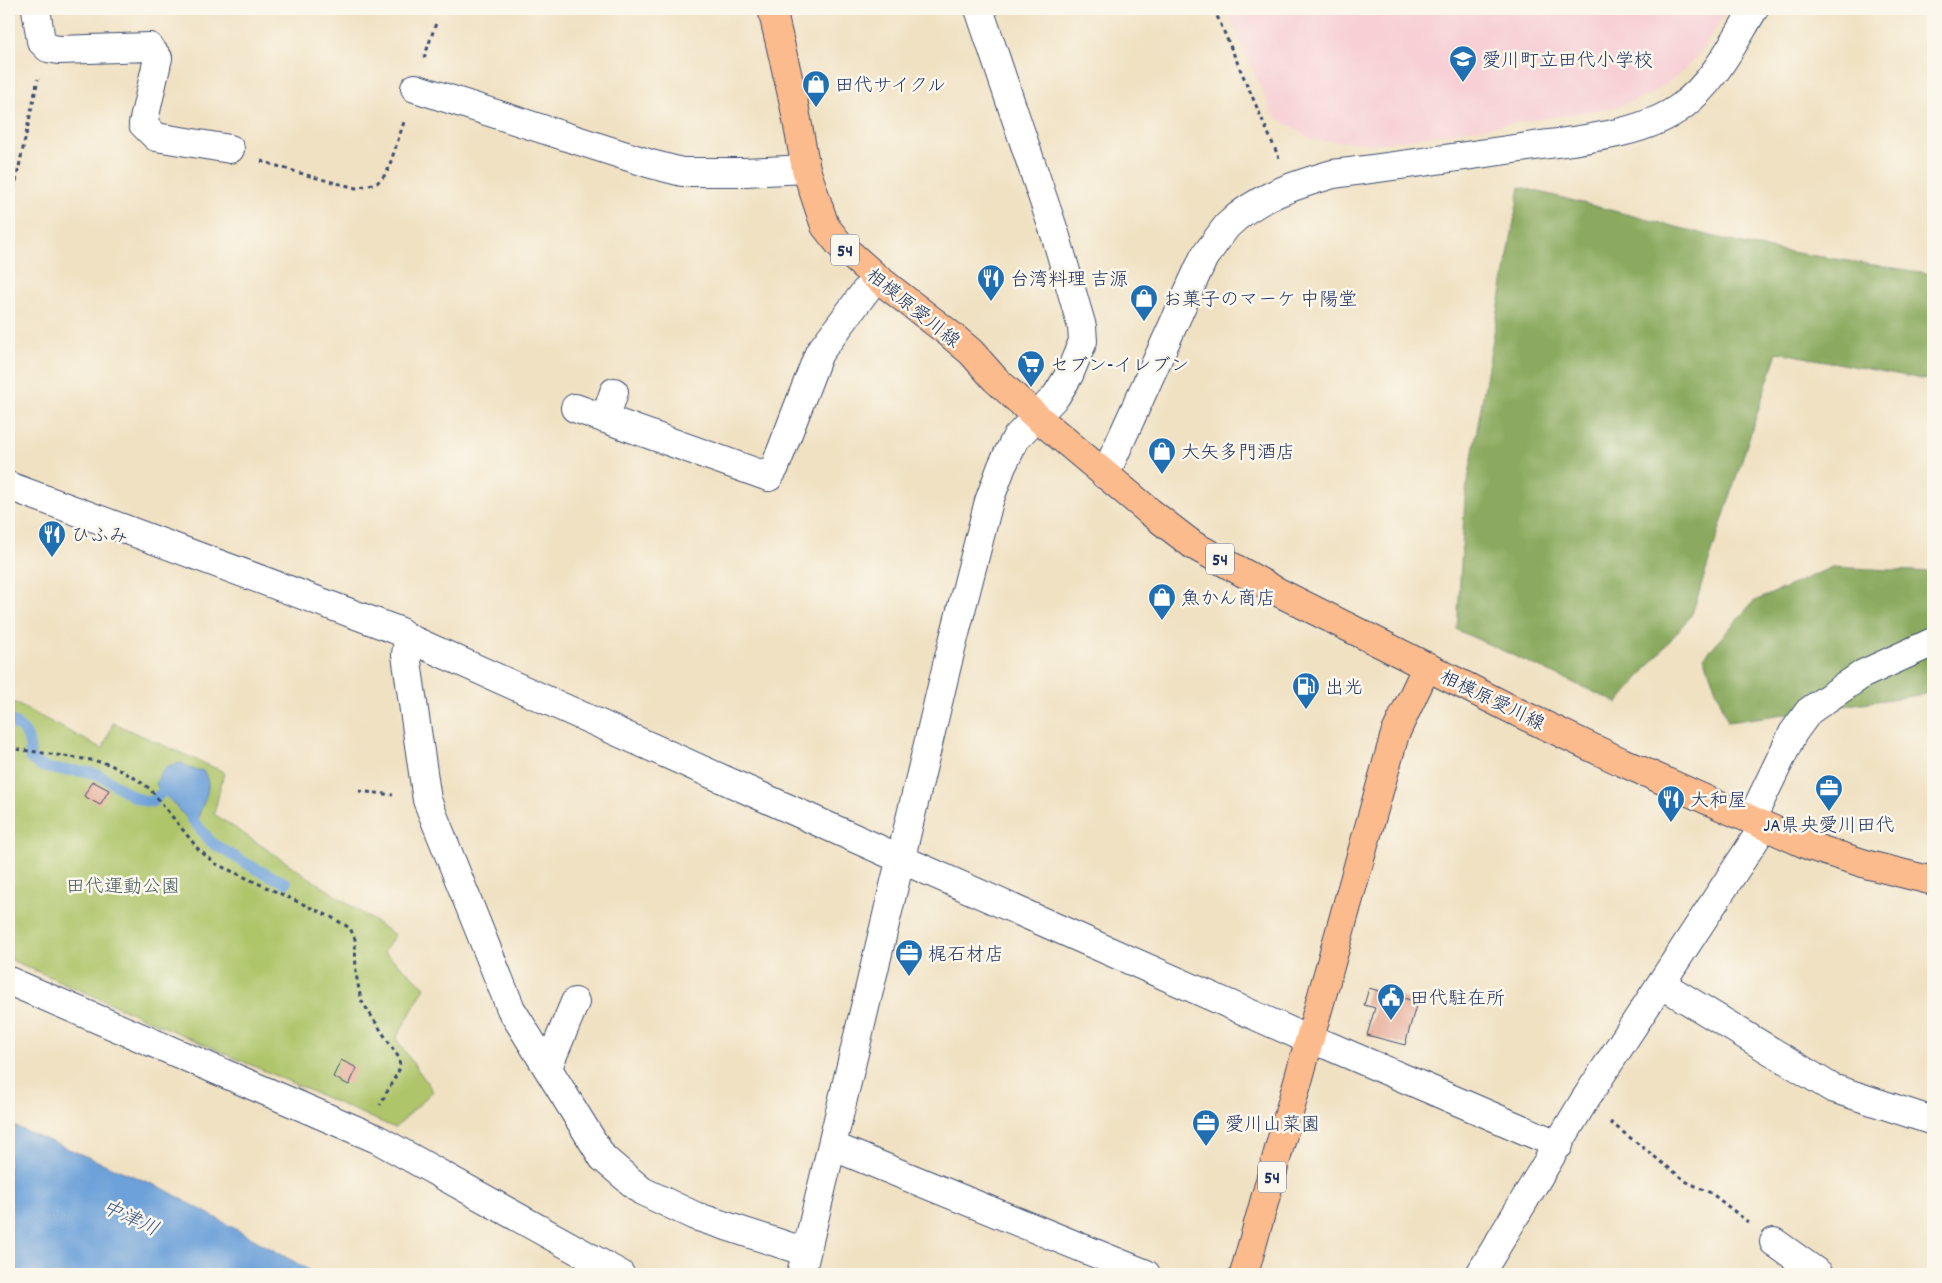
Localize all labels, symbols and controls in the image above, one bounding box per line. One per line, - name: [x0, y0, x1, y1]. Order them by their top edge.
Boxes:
- school or university icon: 愛川町立田代小学校: [1448, 44, 1478, 83]
- place label: 愛川町立田代小学校: [1482, 49, 1653, 76]
- shop icon: 田代サイクル: [801, 69, 831, 108]
- place label: 田代サイクル: [835, 74, 946, 101]
- road number: 54: [831, 234, 859, 266]
- street label: 相模原愛川線: [859, 263, 965, 356]
- restaurant icon: 台湾料理 吉源: [976, 263, 1006, 302]
- place label: 台湾料理 吉源: [1010, 268, 1128, 295]
- shop icon: お菓子のマーケ 中陽堂: [1129, 283, 1159, 322]
- place label: お菓子のマーケ 中陽堂: [1163, 288, 1357, 315]
- supermarket icon: セブン-イレブン: [1016, 349, 1046, 388]
- place label: セブン-イレブン: [1050, 354, 1190, 381]
- shop icon: 大矢多門酒店: [1147, 436, 1177, 475]
- place label: 大矢多門酒店: [1181, 441, 1295, 468]
- restaurant icon: ひふみ: [37, 519, 67, 558]
- place label: ひふみ: [71, 524, 128, 551]
- road number: 54: [1206, 544, 1234, 574]
- shop icon: 魚かん商店: [1147, 582, 1177, 621]
- place label: 魚かん商店: [1181, 587, 1276, 614]
- street label: 相模原愛川線: [1434, 665, 1549, 739]
- fuel station icon: 出光: [1291, 671, 1321, 710]
- place label: 出光: [1325, 676, 1363, 703]
- office icon: JA県央愛川田代: [1814, 773, 1844, 812]
- restaurant icon: 大和屋: [1656, 784, 1686, 823]
- place label: 大和屋: [1690, 789, 1747, 816]
- place label: JA県央愛川田代: [1763, 814, 1895, 841]
- park label: 田代運動公園: [66, 875, 180, 902]
- office icon: 梶石材店: [894, 938, 924, 977]
- place label: 梶石材店: [928, 943, 1004, 970]
- public building icon: 田代駐在所: [1376, 982, 1406, 1021]
- place label: 田代駐在所: [1410, 987, 1505, 1014]
- office icon: 愛川山菜園: [1191, 1108, 1221, 1147]
- place label: 愛川山菜園: [1225, 1113, 1320, 1140]
- road number: 54: [1258, 1162, 1286, 1192]
- water label: 中津川: [97, 1194, 163, 1245]

